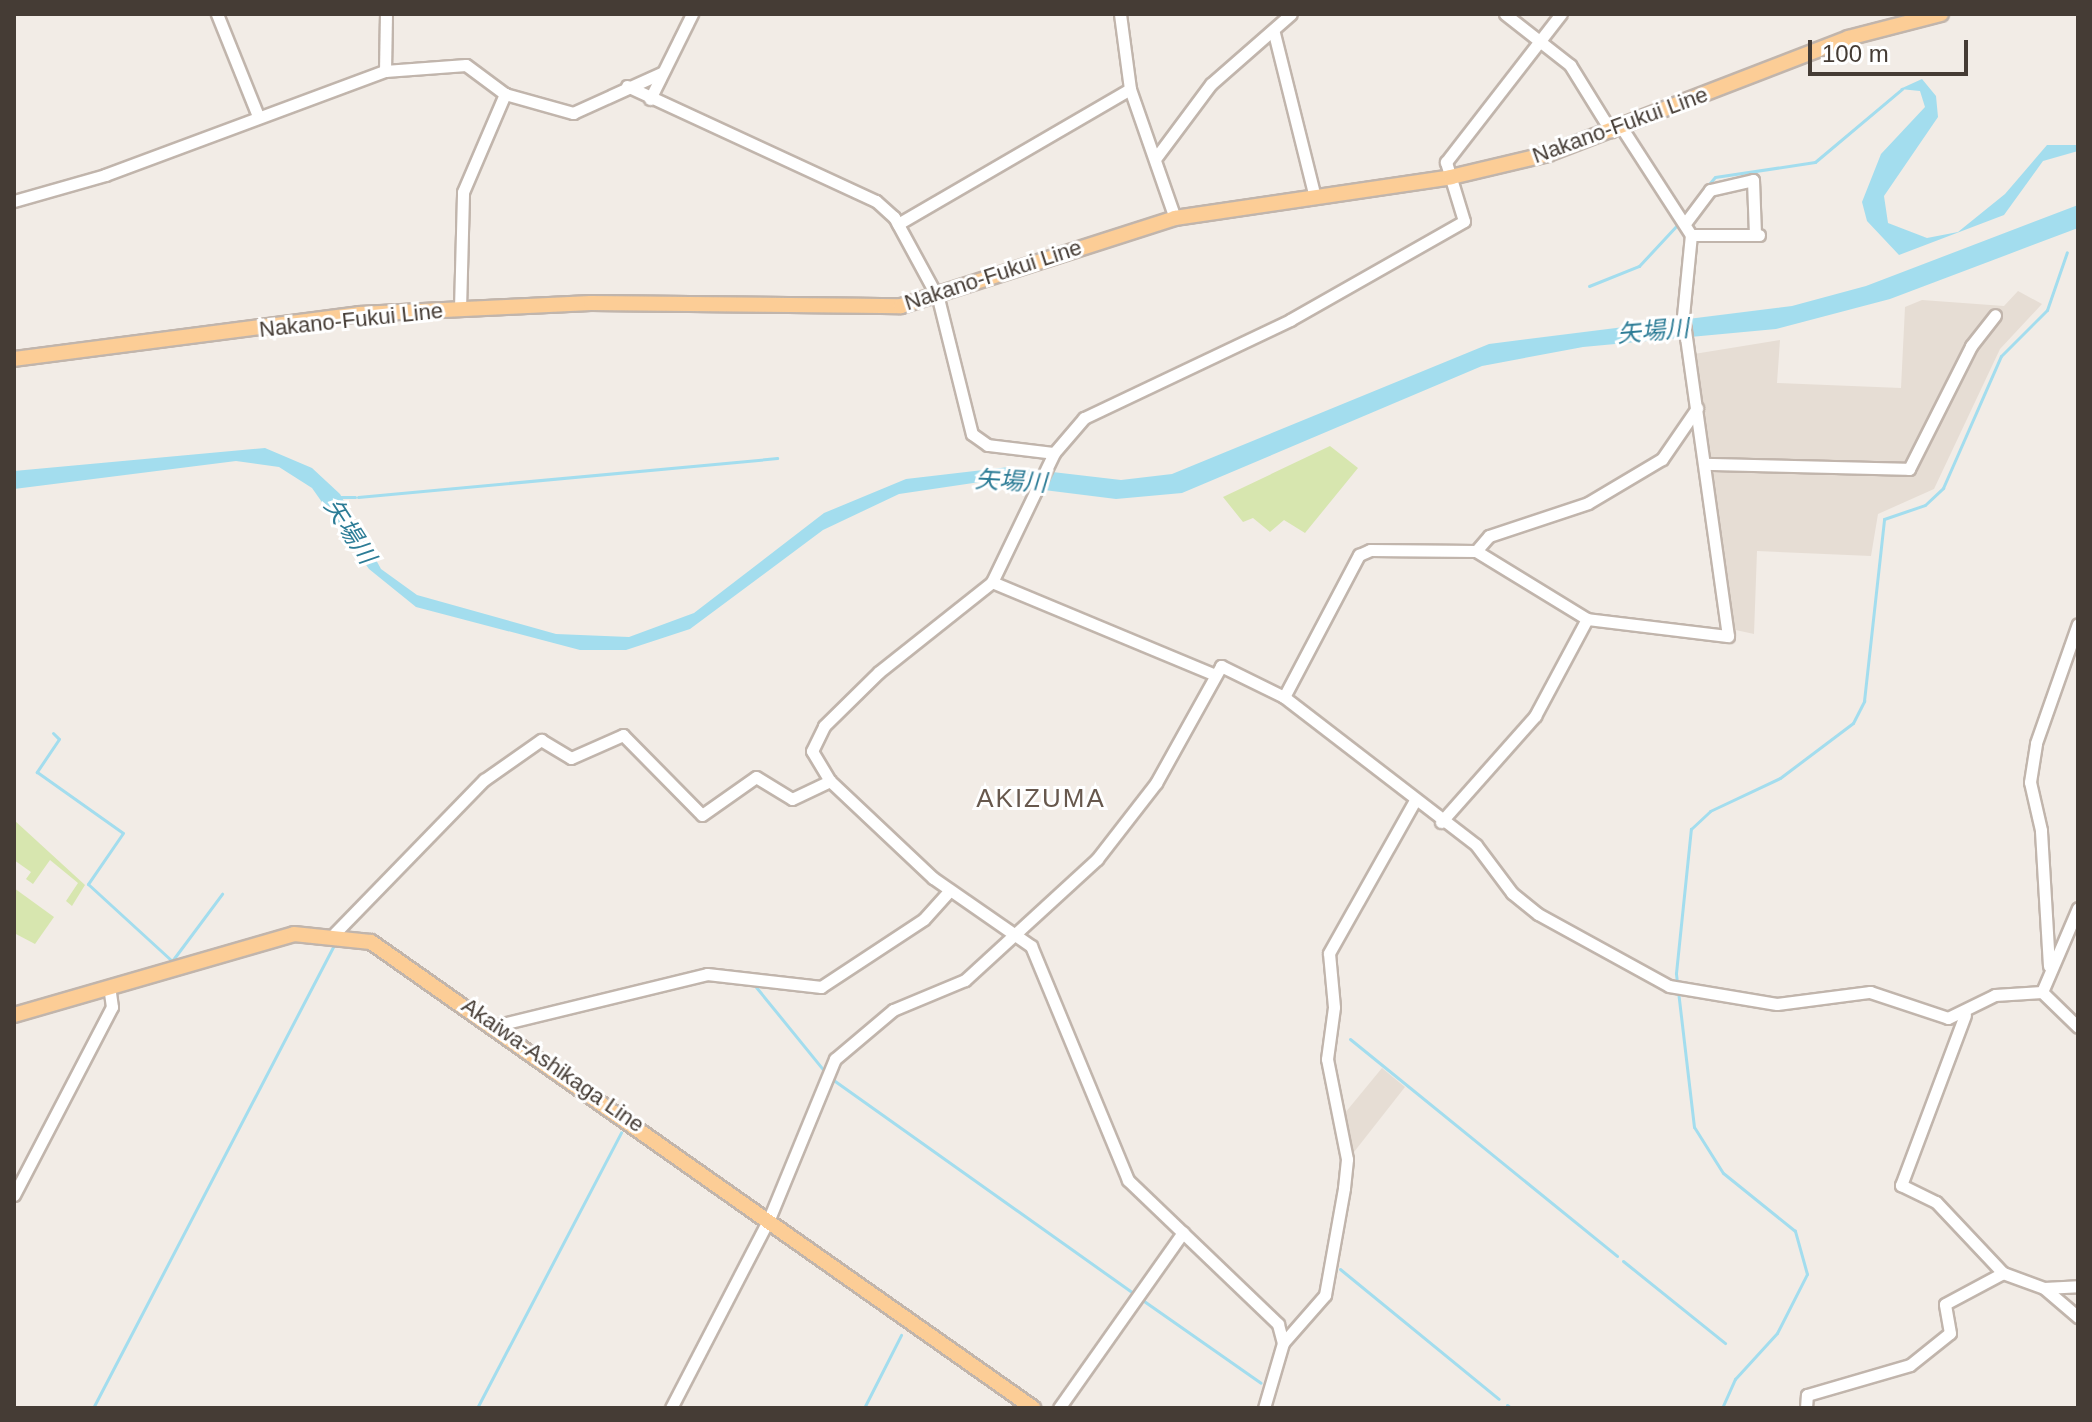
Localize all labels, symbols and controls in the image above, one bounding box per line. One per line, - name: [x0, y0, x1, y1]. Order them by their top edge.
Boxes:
- scale bar: [1812, 24, 1972, 74]
- text: 100 m: [1822, 40, 1889, 67]
- street label: Nakano-Fukui Line: [1529, 81, 1711, 169]
- street label: Nakano-Fukui Line: [901, 234, 1085, 316]
- street label: Nakano-Fukui Line: [258, 297, 444, 343]
- water label: 矢場川: [1616, 314, 1690, 348]
- water label: 矢場川: [974, 465, 1048, 497]
- water label: 矢場川: [318, 493, 382, 569]
- district label: AKIZUMA: [976, 783, 1106, 815]
- street label: Akaiwa-Ashikaga Line: [457, 992, 649, 1138]

